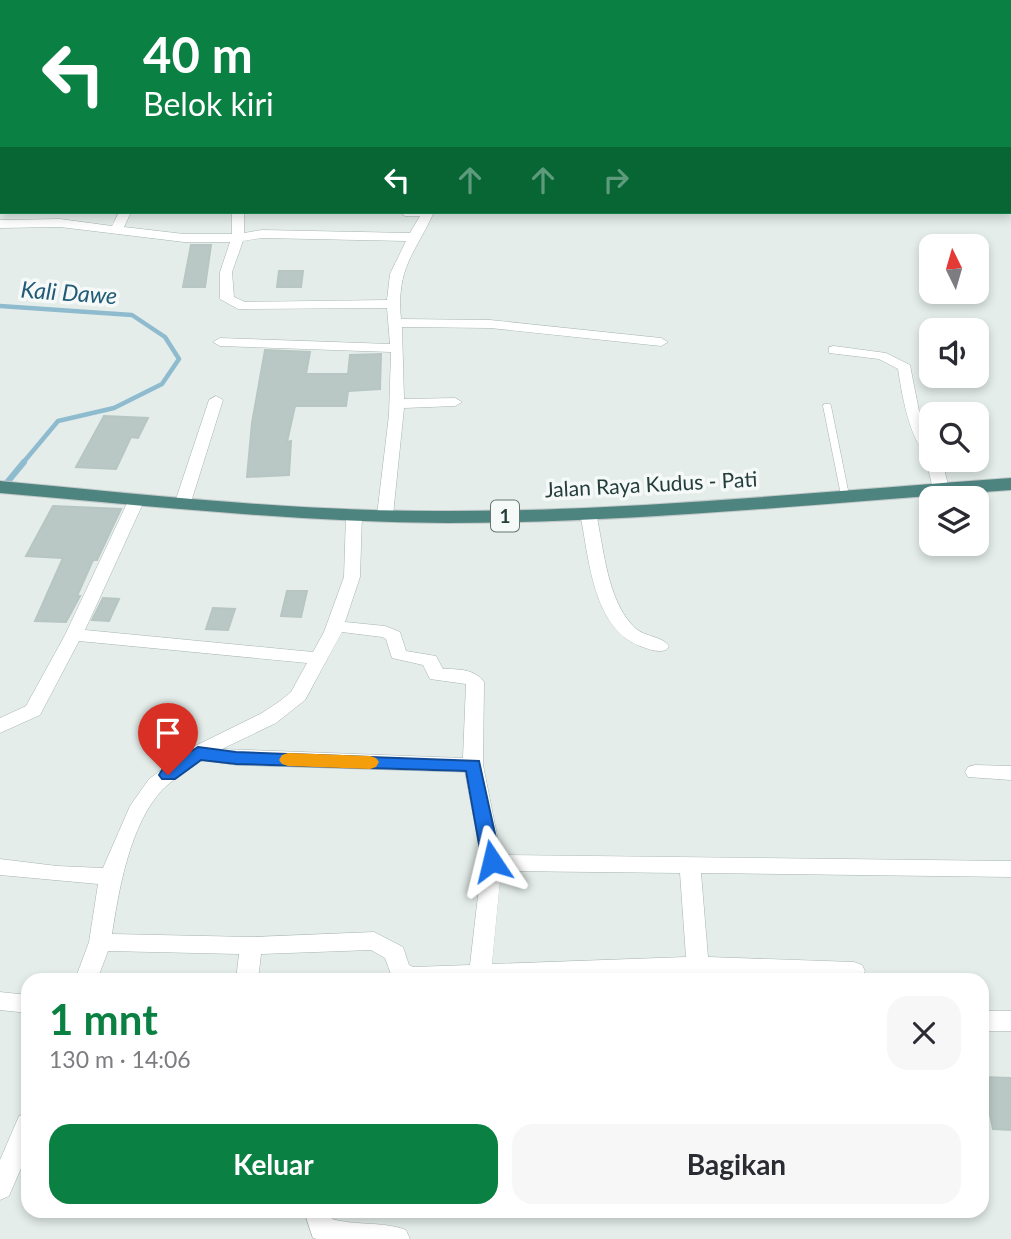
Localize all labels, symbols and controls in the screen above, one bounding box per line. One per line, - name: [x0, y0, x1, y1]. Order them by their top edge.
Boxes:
- text: 40 m: [143, 25, 253, 83]
- icon: left: [28, 28, 119, 119]
- text: Belok kiri: [143, 84, 274, 123]
- icon: left: [378, 161, 416, 199]
- icon: ahead: [451, 161, 489, 199]
- icon: ahead: [524, 161, 562, 199]
- icon: right: [597, 161, 635, 199]
- north arrow: [919, 234, 989, 304]
- map controls: [919, 234, 989, 556]
- water label: Kali Dawe: [20, 275, 118, 309]
- button: sound: [919, 318, 989, 388]
- button: search: [919, 402, 989, 472]
- street label: Jalan Raya Kudus - Pati: [544, 465, 758, 502]
- button: layers: [919, 486, 989, 556]
- road number: 1: [491, 500, 519, 531]
- pin: [138, 703, 198, 775]
- icon: arrive: [149, 714, 187, 752]
- position arrow: [455, 824, 529, 898]
- text: 1 mnt: [49, 994, 158, 1044]
- button: close: [887, 996, 961, 1070]
- text: 130 m · 14:06: [49, 1045, 191, 1073]
- button: Keluar: [49, 1124, 498, 1204]
- button: Bagikan: [512, 1124, 961, 1204]

